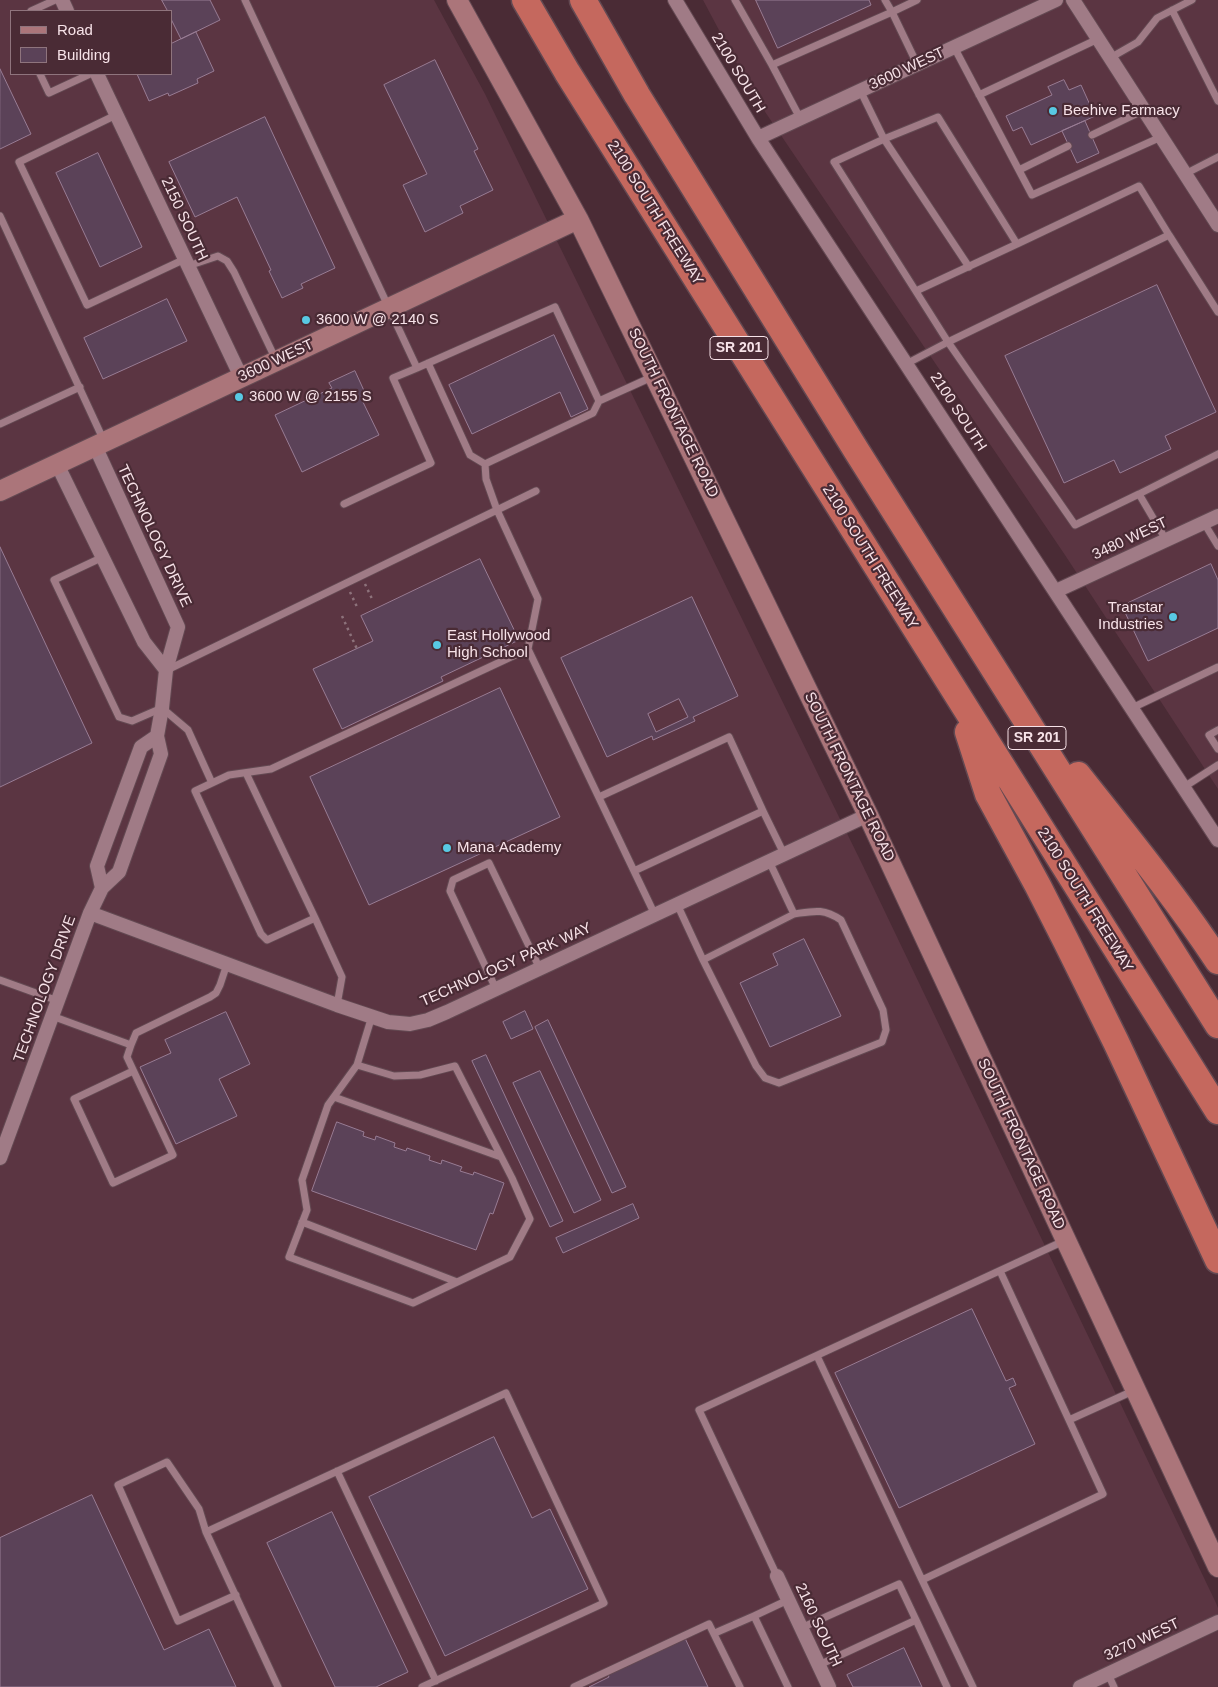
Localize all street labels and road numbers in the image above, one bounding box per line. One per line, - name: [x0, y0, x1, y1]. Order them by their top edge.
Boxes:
- street label: 2100 SOUTH: [707, 30, 769, 116]
- street label: 3600 WEST: [867, 44, 947, 94]
- street label: 2100 SOUTH FREEWAY: [603, 138, 707, 288]
- street label: 2150 SOUTH: [157, 174, 211, 264]
- street label: SOUTH FRONTAGE ROAD: [624, 325, 722, 501]
- street label: 3600 WEST: [236, 336, 316, 386]
- road number: SR 201: [710, 336, 768, 359]
- street label: 2100 SOUTH: [926, 369, 990, 455]
- street label: TECHNOLOGY DRIVE: [113, 462, 195, 610]
- street label: 2100 SOUTH FREEWAY: [818, 482, 922, 632]
- street label: 3480 WEST: [1090, 514, 1170, 564]
- street label: SOUTH FRONTAGE ROAD: [800, 689, 898, 865]
- road number: SR 201: [1008, 726, 1066, 750]
- street label: 2100 SOUTH FREEWAY: [1033, 825, 1137, 975]
- street label: TECHNOLOGY DRIVE: [10, 913, 80, 1065]
- street label: TECHNOLOGY PARK WAY: [418, 919, 594, 1011]
- street label: SOUTH FRONTAGE ROAD: [973, 1056, 1069, 1232]
- street label: 2160 SOUTH: [791, 1580, 845, 1670]
- street label: 3270 WEST: [1102, 1615, 1182, 1665]

